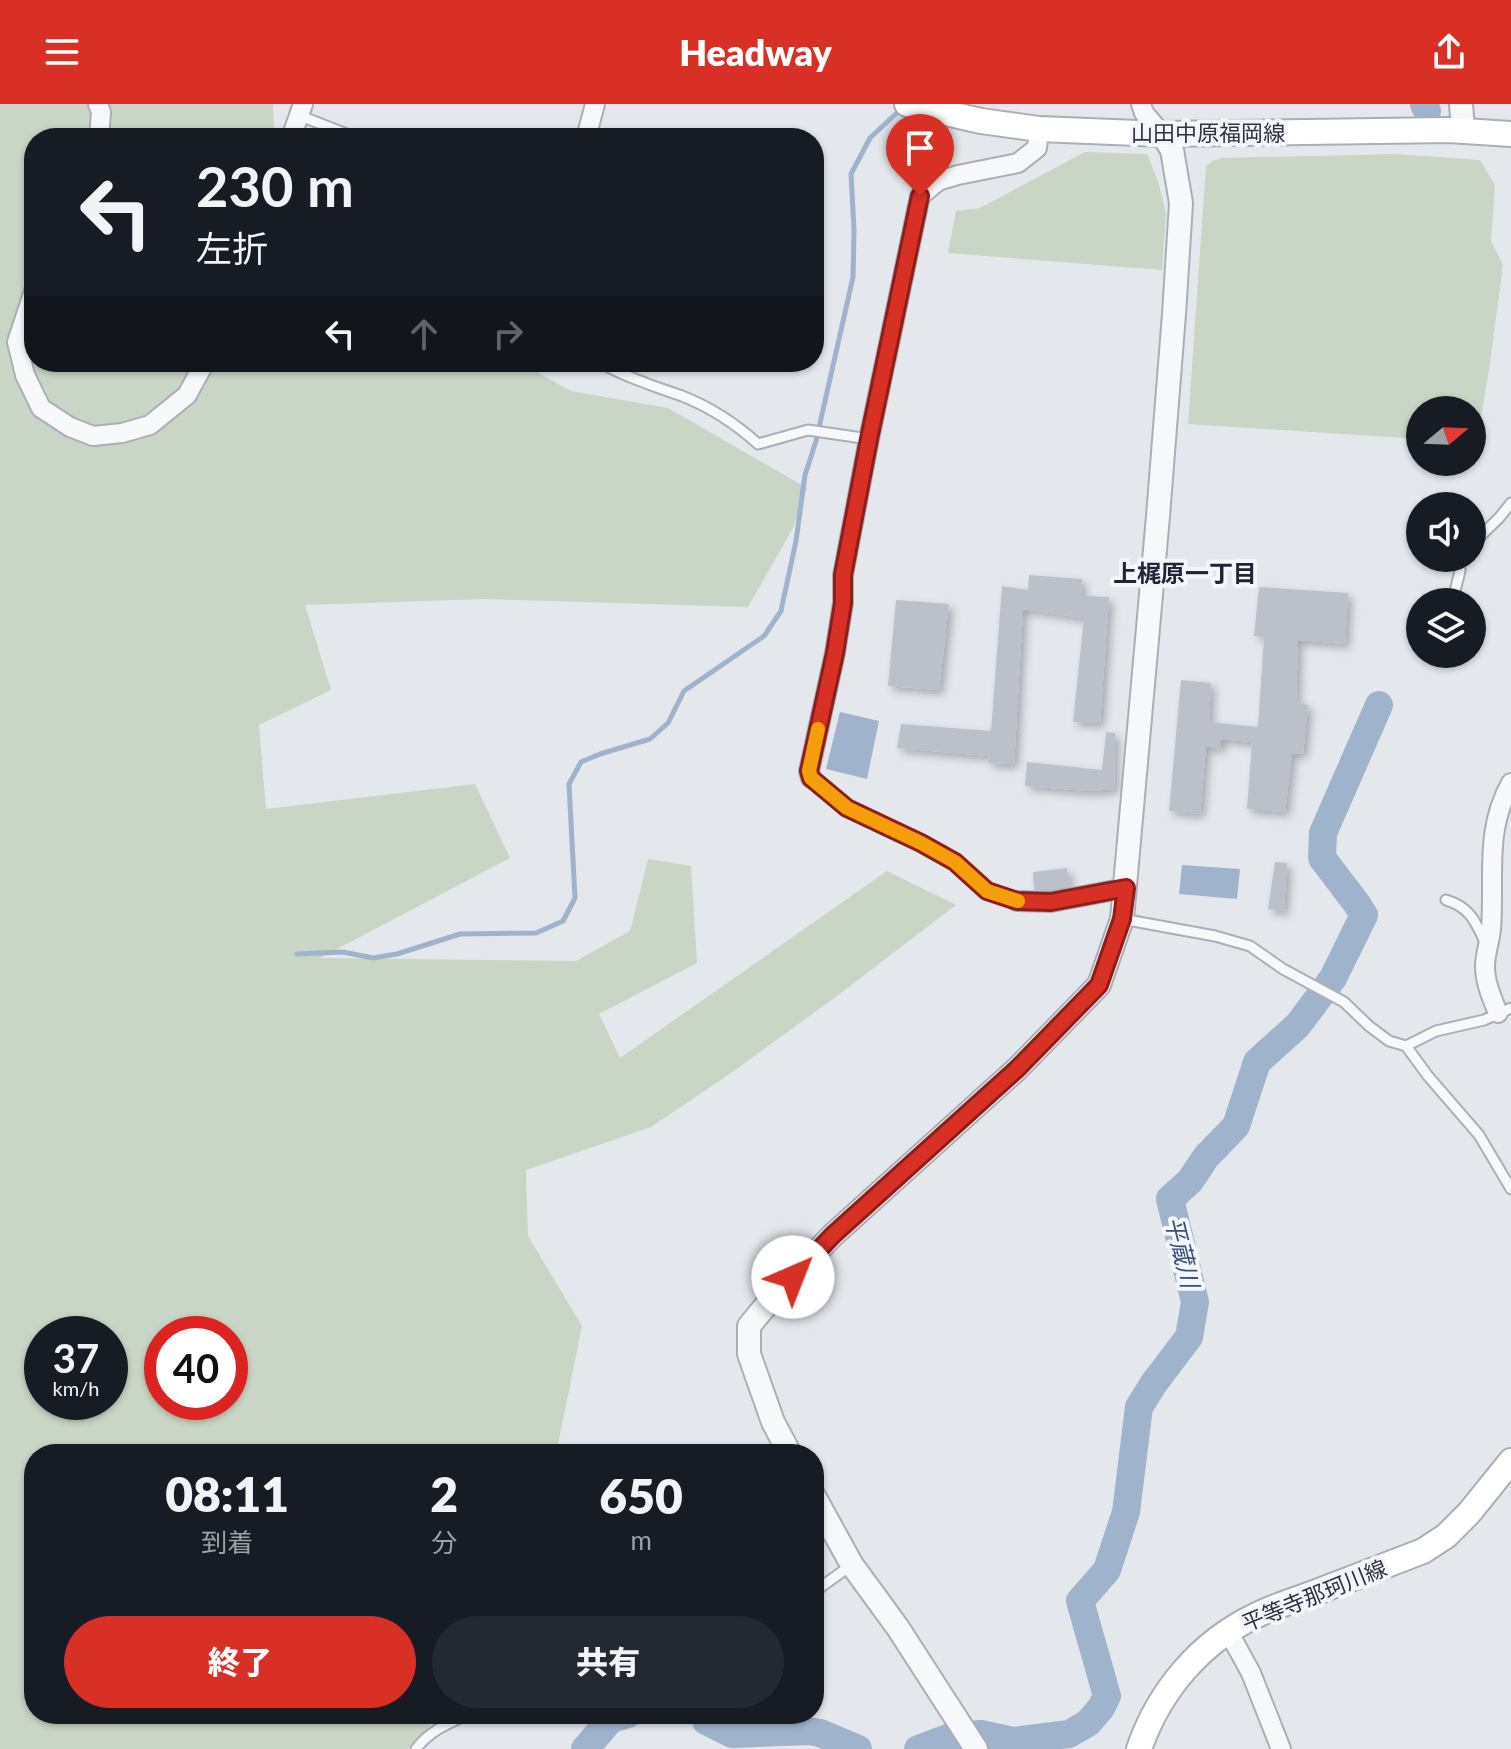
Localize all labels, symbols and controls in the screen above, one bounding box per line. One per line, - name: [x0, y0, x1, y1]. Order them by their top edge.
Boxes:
- icon: menu: [40, 30, 84, 74]
- text: Headway: [679, 30, 832, 74]
- icon: share: [1427, 30, 1471, 74]
- pin: [886, 114, 954, 196]
- street label: 山田中原福岡線: [1131, 119, 1285, 146]
- icon: arrive: [898, 126, 942, 170]
- text: 230 m: [196, 152, 354, 219]
- icon: left: [64, 160, 168, 264]
- text: 左折: [196, 226, 268, 270]
- icon: left: [318, 312, 362, 356]
- icon: ahead: [402, 312, 446, 356]
- icon: right: [486, 312, 530, 356]
- north arrow: [1406, 396, 1486, 476]
- map controls: [1406, 396, 1486, 668]
- button: sound: [1406, 492, 1486, 572]
- district label: 上梶原一丁目: [1113, 558, 1257, 587]
- button: layers: [1406, 588, 1486, 668]
- water label: 平蔵川: [1160, 1214, 1207, 1293]
- position arrow: [751, 1235, 835, 1319]
- speed limit sign: 40: [144, 1316, 248, 1420]
- text: 37: [53, 1334, 99, 1382]
- text: km/h: [53, 1376, 99, 1400]
- text: 08:11: [165, 1465, 289, 1522]
- text: 2: [430, 1465, 458, 1522]
- text: 650: [599, 1467, 683, 1524]
- text: m: [630, 1524, 652, 1556]
- text: 到着: [201, 1526, 253, 1558]
- text: 分: [431, 1526, 457, 1558]
- street label: 平等寺那珂川線: [1238, 1554, 1390, 1636]
- button: 終了: [64, 1616, 416, 1708]
- button: 共有: [432, 1616, 784, 1708]

